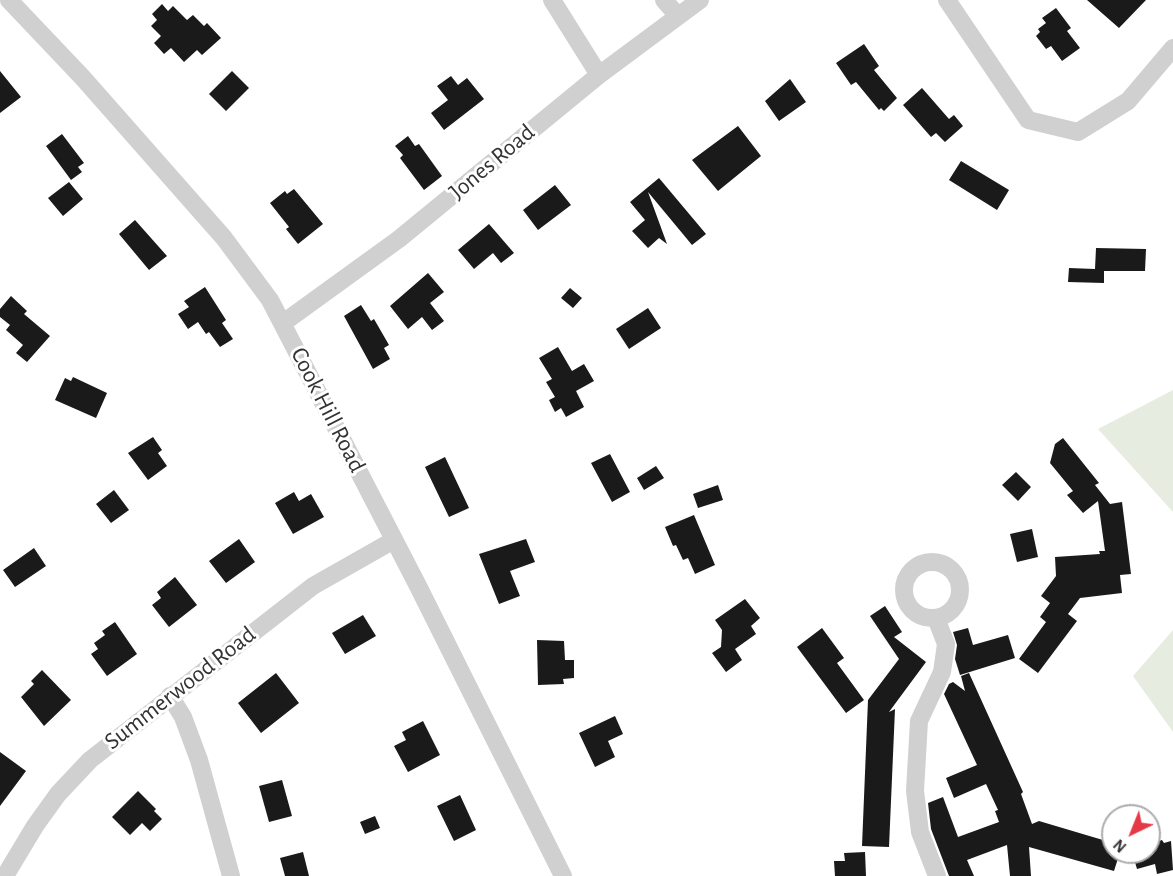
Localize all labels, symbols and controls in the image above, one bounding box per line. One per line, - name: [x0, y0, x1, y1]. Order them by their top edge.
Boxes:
- street label: Jones Road: [443, 118, 541, 206]
- street label: Cook Hill Road: [284, 343, 372, 477]
- street label: Summerwood Road: [99, 620, 261, 756]
- north arrow: [1101, 804, 1161, 864]
- text: N: [1111, 836, 1130, 855]

